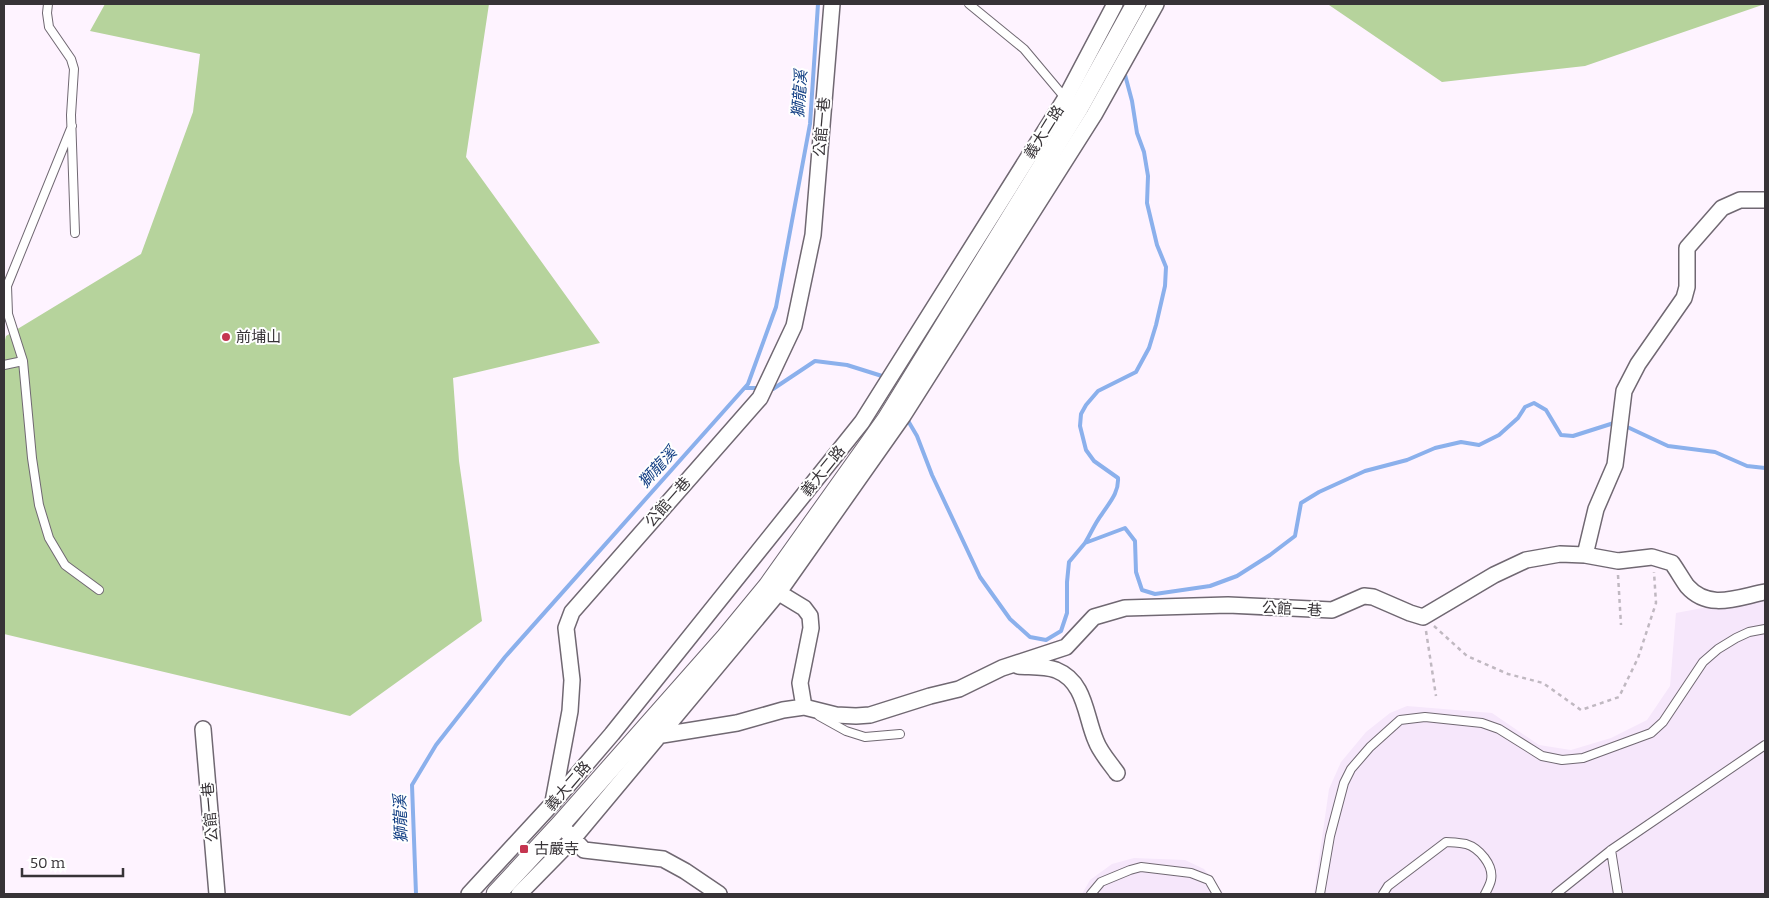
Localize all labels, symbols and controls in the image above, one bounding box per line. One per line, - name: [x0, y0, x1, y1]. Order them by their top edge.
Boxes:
- water label: 獅龍溪: [788, 67, 811, 119]
- street label: 公館一巷: [810, 96, 834, 158]
- street label: 義大二路: [1020, 102, 1068, 162]
- place label: 前埔山: [236, 328, 281, 346]
- marker: 前埔山: [220, 331, 232, 343]
- water label: 獅龍溪: [634, 442, 682, 492]
- street label: 義大二路: [797, 442, 849, 500]
- street label: 公館一巷: [642, 473, 694, 531]
- street label: 公館一巷: [1262, 598, 1322, 620]
- street label: 義大二路: [542, 757, 594, 815]
- street label: 公館一巷: [198, 781, 222, 843]
- water label: 獅龍溪: [390, 793, 411, 843]
- place label: 古嚴寺: [534, 840, 579, 858]
- marker: 古嚴寺: [518, 843, 530, 855]
- scale bar: [22, 846, 124, 878]
- text: 50 m: [30, 854, 66, 872]

